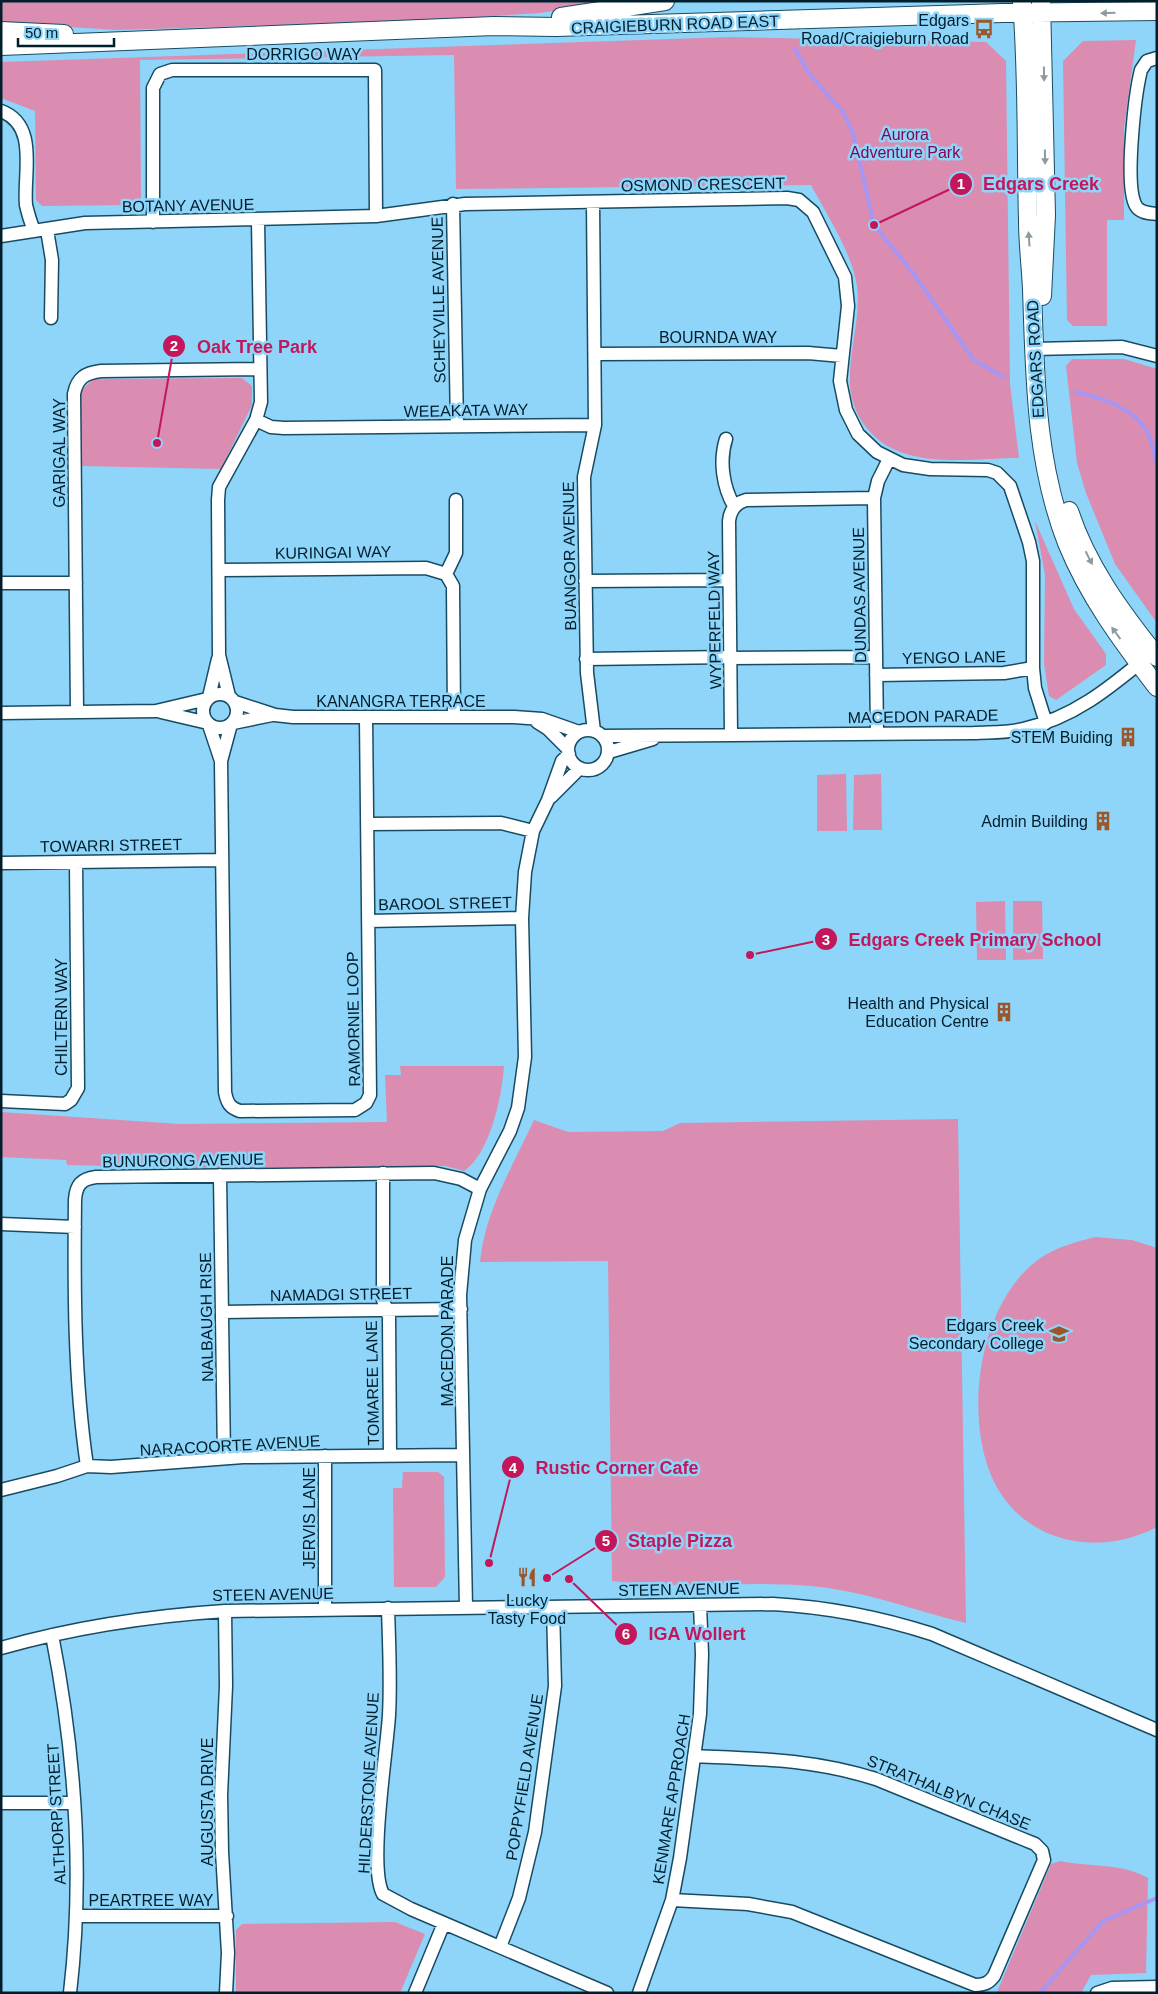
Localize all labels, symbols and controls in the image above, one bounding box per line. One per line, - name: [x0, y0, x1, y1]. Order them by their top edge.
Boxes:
- one-way arrow: [1100, 9, 1116, 17]
- street label: CRAIGIEBURN ROAD EAST: [571, 12, 779, 37]
- place label: Edgars Road/Craigieburn Road: [801, 12, 969, 47]
- scale bar: [18, 15, 114, 47]
- bus stop icon: Edgars Road/Craigieburn Road: [973, 18, 995, 40]
- text: 50 m: [25, 24, 58, 41]
- street label: DORRIGO WAY: [246, 46, 362, 63]
- one-way arrow: [1040, 66, 1048, 82]
- park label: Aurora Adventure Park: [850, 126, 961, 161]
- one-way arrow: [1041, 149, 1049, 165]
- callout: Edgars Creek: [948, 167, 1109, 200]
- text: Edgars Creek: [983, 174, 1100, 194]
- street label: OSMOND CRESCENT: [621, 175, 786, 194]
- text: 1: [957, 175, 965, 192]
- street label: BOTANY AVENUE: [122, 196, 254, 215]
- street label: SCHEYVILLE AVENUE: [429, 216, 448, 384]
- one-way arrow: [1024, 230, 1032, 246]
- street label: EDGARS ROAD: [1024, 299, 1047, 418]
- street label: BOURNDA WAY: [659, 329, 777, 346]
- callout: Oak Tree Park: [162, 330, 327, 363]
- text: 2: [170, 337, 178, 354]
- text: Oak Tree Park: [197, 337, 318, 357]
- street label: GARIGAL WAY: [51, 398, 68, 508]
- street label: WEEAKATA WAY: [403, 401, 529, 420]
- street label: BUANGOR AVENUE: [560, 481, 579, 631]
- street label: DUNDAS AVENUE: [850, 527, 869, 663]
- street label: KURINGAI WAY: [275, 543, 392, 562]
- street label: WYPERFELD WAY: [705, 550, 724, 689]
- one-way arrow: [1085, 551, 1093, 565]
- one-way arrow: [1111, 626, 1121, 640]
- street label: YENGO LANE: [902, 648, 1006, 667]
- street label: KANANGRA TERRACE: [316, 693, 486, 710]
- street label: MACEDON PARADE: [847, 707, 999, 726]
- building icon: STEM Buiding: [1117, 726, 1139, 748]
- place label: STEM Buiding: [1011, 729, 1113, 746]
- building icon: Admin Building: [1092, 810, 1114, 832]
- place label: Admin Building: [981, 813, 1088, 830]
- street label: TOWARRI STREET: [40, 836, 182, 855]
- street label: BAROOL STREET: [378, 894, 512, 913]
- callout: Edgars Creek Primary School: [814, 923, 1112, 956]
- text: Edgars Creek Primary School: [848, 930, 1102, 950]
- text: 3: [822, 931, 830, 948]
- street label: RAMORNIE LOOP: [344, 951, 363, 1087]
- street label: CHILTERN WAY: [53, 958, 70, 1076]
- place label: Health and Physical Education Centre: [848, 995, 989, 1030]
- building icon: Health and Physical Education Centre: [993, 1001, 1015, 1023]
- street label: BUNURONG AVENUE: [102, 1151, 264, 1170]
- street label: NALBAUGH RISE: [197, 1252, 216, 1382]
- street label: MACEDON PARADE: [439, 1256, 456, 1406]
- street label: NAMADGI STREET: [270, 1285, 412, 1304]
- place label: Edgars Creek Secondary College: [909, 1317, 1045, 1352]
- street label: TOMAREE LANE: [363, 1320, 382, 1446]
- school or university icon: Edgars Creek Secondary College: [1048, 1323, 1070, 1345]
- street label: NARACOORTE AVENUE: [139, 1432, 321, 1459]
- callout: Rustic Corner Cafe: [500, 1451, 708, 1484]
- text: Rustic Corner Cafe: [535, 1458, 699, 1478]
- text: 4: [509, 1459, 518, 1476]
- street label: JERVIS LANE: [301, 1467, 318, 1569]
- callout: Staple Pizza: [593, 1524, 743, 1557]
- text: Staple Pizza: [628, 1531, 733, 1551]
- text: 5: [602, 1532, 610, 1549]
- restaurant icon: Lucky Tasty Food: [516, 1566, 538, 1588]
- street label: STEEN AVENUE: [618, 1580, 740, 1599]
- street label: STEEN AVENUE: [212, 1585, 334, 1604]
- place label: Lucky Tasty Food: [488, 1592, 566, 1627]
- callout: IGA Wollert: [614, 1617, 756, 1650]
- text: IGA Wollert: [648, 1624, 746, 1644]
- text: 6: [622, 1625, 630, 1642]
- street label: HILDERSTONE AVENUE: [355, 1692, 382, 1874]
- street label: POPPYFIELD AVENUE: [503, 1692, 546, 1862]
- street label: KENMARE APPROACH: [650, 1713, 693, 1886]
- street label: AUGUSTA DRIVE: [199, 1738, 216, 1866]
- street label: ALTHORP STREET: [44, 1743, 69, 1885]
- street label: STRATHALBYN CHASE: [865, 1752, 1033, 1833]
- street label: PEARTREE WAY: [88, 1892, 214, 1909]

